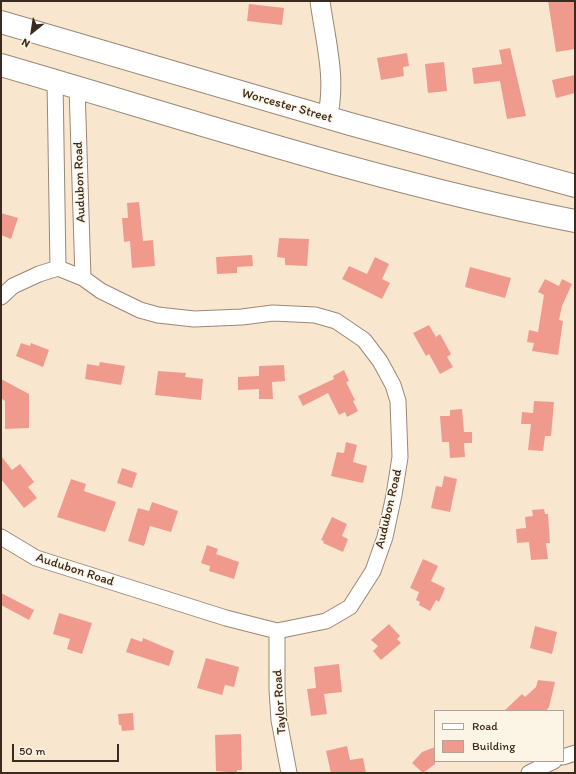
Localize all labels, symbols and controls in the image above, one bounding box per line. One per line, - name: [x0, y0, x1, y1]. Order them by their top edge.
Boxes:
- north arrow: [12, 12, 52, 52]
- text: N: [19, 35, 32, 50]
- street label: Worcester Street: [240, 86, 334, 126]
- street label: Audubon Road: [71, 141, 89, 223]
- street label: Audubon Road: [372, 468, 406, 550]
- street label: Audubon Road: [34, 550, 116, 590]
- street label: Taylor Road: [270, 669, 290, 735]
- legend: [434, 710, 564, 762]
- text: Road: [472, 719, 498, 733]
- scale bar: [14, 736, 121, 762]
- text: Building: [472, 739, 515, 753]
- text: 50 m: [19, 744, 45, 758]

